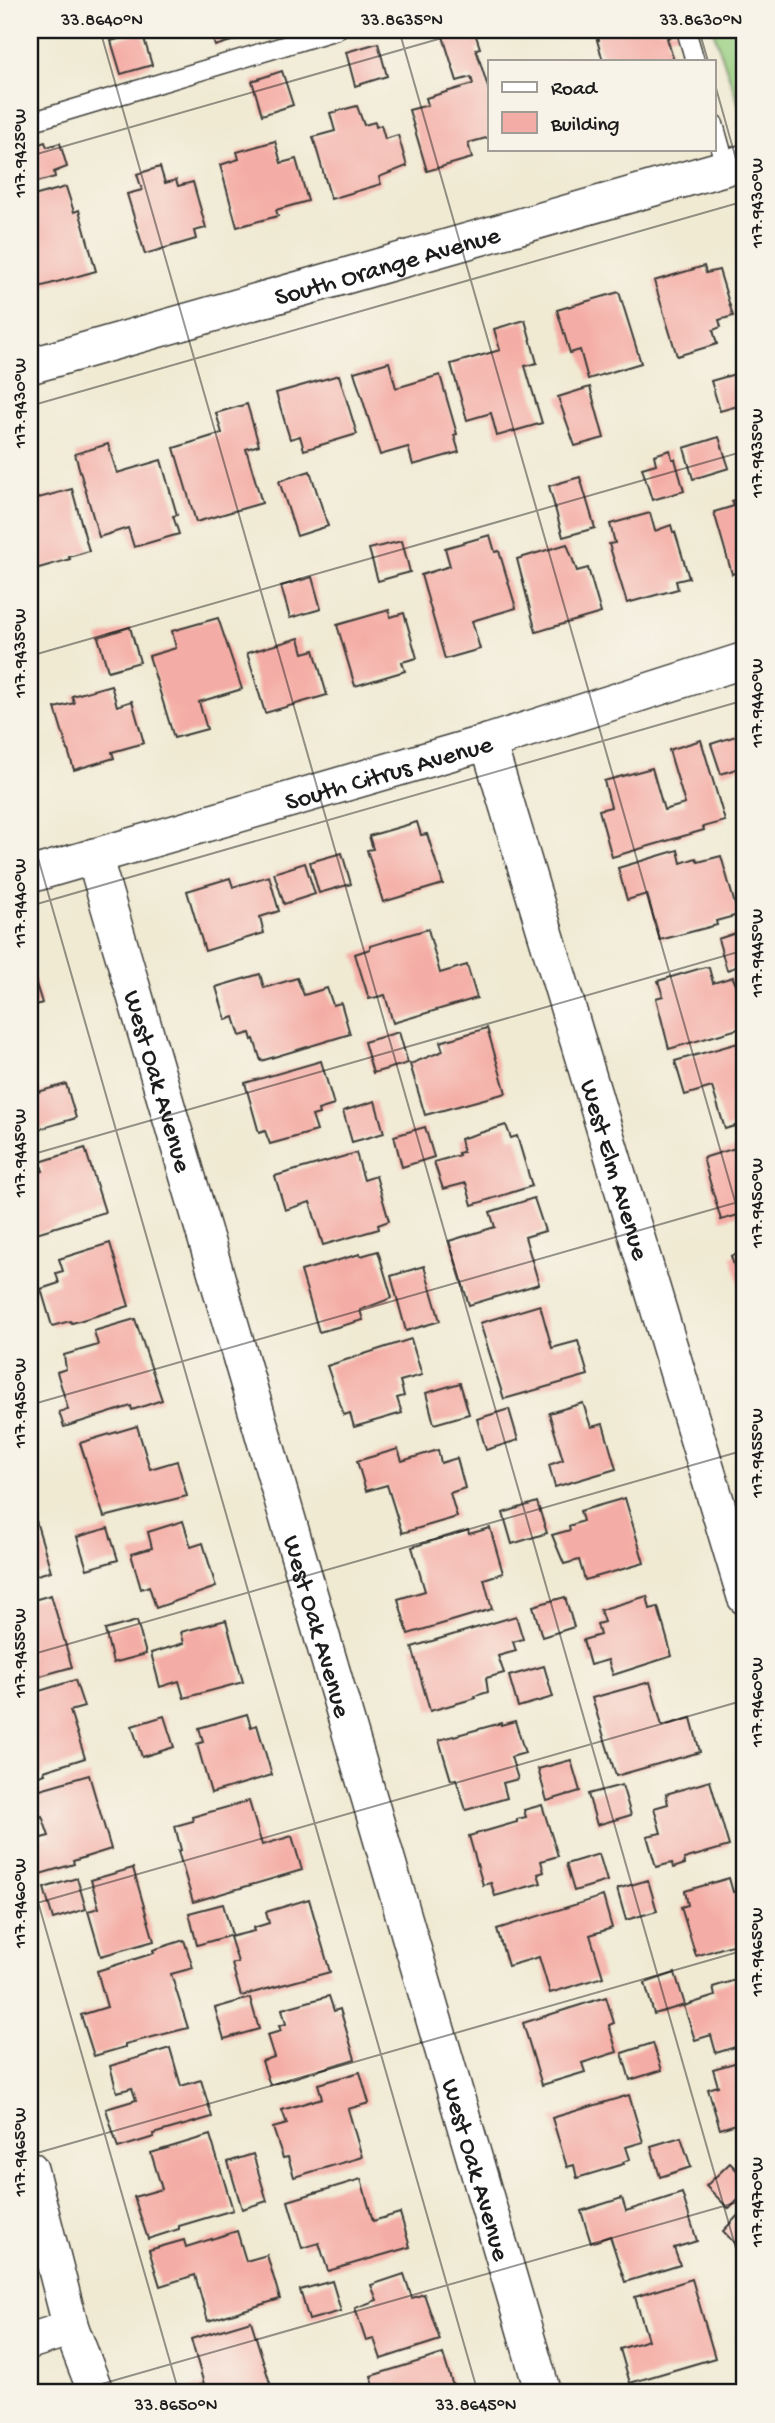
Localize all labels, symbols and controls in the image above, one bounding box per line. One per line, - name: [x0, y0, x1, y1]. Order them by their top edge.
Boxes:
- text: 33.8640°N: [60, 11, 143, 32]
- text: 33.8635°N: [360, 11, 443, 32]
- text: 33.8630°N: [659, 11, 742, 32]
- legend: [488, 60, 716, 150]
- text: Road: [551, 78, 599, 103]
- text: 117.9425°W: [11, 109, 32, 198]
- text: Building: [550, 114, 620, 139]
- text: 117.9430°W: [748, 158, 769, 249]
- street label: South Orange Avenue: [272, 222, 505, 315]
- text: 117.9430°W: [11, 358, 32, 449]
- text: 117.9435°W: [748, 408, 769, 499]
- text: 117.9435°W: [11, 608, 32, 699]
- text: 117.9440°W: [748, 658, 769, 749]
- street label: South Citrus Avenue: [282, 730, 497, 820]
- text: 117.9440°W: [11, 858, 32, 949]
- text: 117.9445°W: [748, 909, 769, 998]
- street label: West Oak Avenue: [114, 987, 197, 1177]
- street label: West Elm Avenue: [570, 1077, 654, 1265]
- text: 117.9445°W: [11, 1109, 32, 1198]
- text: 117.9450°W: [748, 1158, 769, 1249]
- text: 117.9450°W: [11, 1358, 32, 1449]
- text: 117.9455°W: [748, 1408, 769, 1499]
- street label: West Oak Avenue: [273, 1533, 356, 1722]
- text: 117.9455°W: [11, 1608, 32, 1699]
- text: 117.9460°W: [748, 1657, 769, 1748]
- text: 117.9460°W: [11, 1858, 32, 1949]
- text: 117.9465°W: [748, 1907, 769, 1998]
- street label: West Oak Avenue: [432, 2076, 515, 2266]
- text: 117.9465°W: [11, 2107, 32, 2198]
- text: 117.9470°W: [748, 2157, 769, 2248]
- text: 33.8650°N: [134, 2396, 217, 2417]
- text: 33.8645°N: [434, 2396, 517, 2417]

